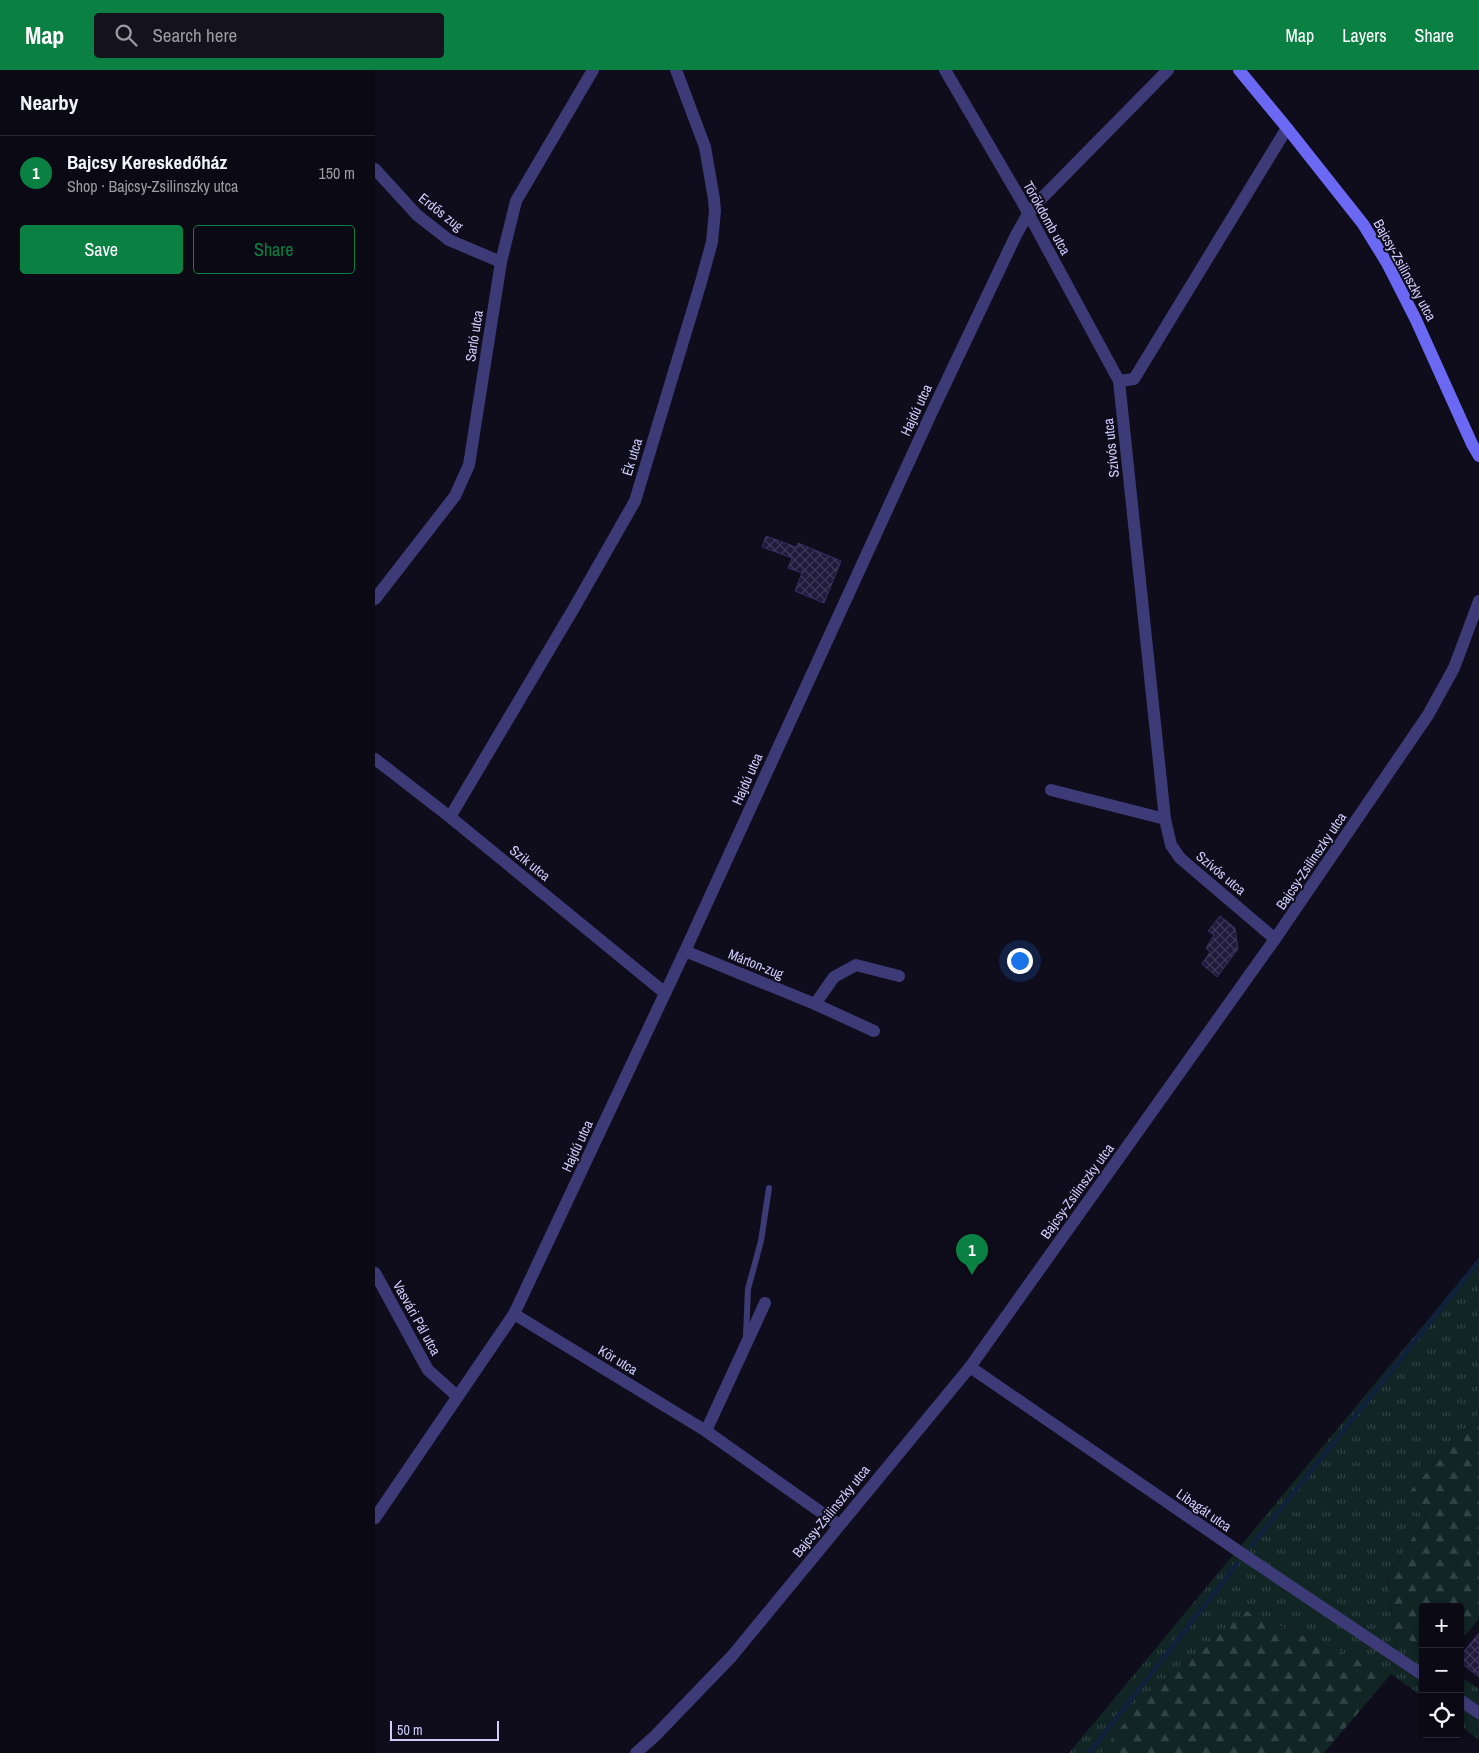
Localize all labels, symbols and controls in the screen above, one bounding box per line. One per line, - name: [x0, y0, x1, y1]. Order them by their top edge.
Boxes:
- search box: [94, 13, 444, 58]
- text: Map: [25, 19, 64, 51]
- icon: search: [112, 21, 140, 49]
- text: Search here: [152, 22, 237, 48]
- text: Map: [1286, 23, 1314, 48]
- text: Layers: [1342, 23, 1387, 48]
- text: Share: [1415, 23, 1454, 48]
- text: Nearby: [20, 88, 78, 117]
- text: Bajcsy Kereskedőház: [67, 149, 227, 175]
- text: 1: [32, 162, 40, 184]
- text: 150 m: [319, 162, 355, 184]
- text: Shop · Bajcsy-Zsilinszky utca: [67, 175, 238, 197]
- street label: Törökdomb utca: [1019, 178, 1075, 259]
- street label: Erdős zug: [415, 189, 467, 235]
- street label: Bajcsy-Zsilinszky utca: [1370, 216, 1441, 325]
- button: Save: [20, 225, 183, 274]
- button: Share: [193, 225, 355, 274]
- street label: Sarló utca: [461, 308, 487, 363]
- street label: Hajdú utca: [896, 381, 936, 439]
- street label: Szívós utca: [1099, 417, 1123, 478]
- street label: Ék utca: [618, 435, 646, 478]
- street label: Hajdú utca: [728, 750, 767, 808]
- street label: Bajcsy-Zsilinszky utca: [1272, 808, 1351, 913]
- street label: Szik utca: [506, 841, 554, 885]
- street label: Szívós utca: [1192, 847, 1250, 899]
- street label: Márton-zug: [726, 945, 787, 983]
- your location: [1007, 948, 1033, 974]
- street label: Hajdú utca: [557, 1117, 597, 1175]
- street label: Bajcsy-Zsilinszky utca: [1036, 1139, 1118, 1242]
- pin: 1: [956, 1234, 988, 1275]
- street label: Vasvári Pál utca: [389, 1277, 445, 1359]
- street label: Kör utca: [595, 1341, 641, 1379]
- street label: Bajcsy-Zsilinszky utca: [788, 1461, 874, 1561]
- street label: Libagát utca: [1173, 1485, 1236, 1536]
- map controls: [1419, 1603, 1464, 1738]
- button: +: [1419, 1603, 1464, 1648]
- button: −: [1419, 1648, 1464, 1693]
- button: locate: [1419, 1693, 1464, 1738]
- scale bar: [390, 1718, 499, 1741]
- text: 50 m: [397, 1721, 423, 1739]

